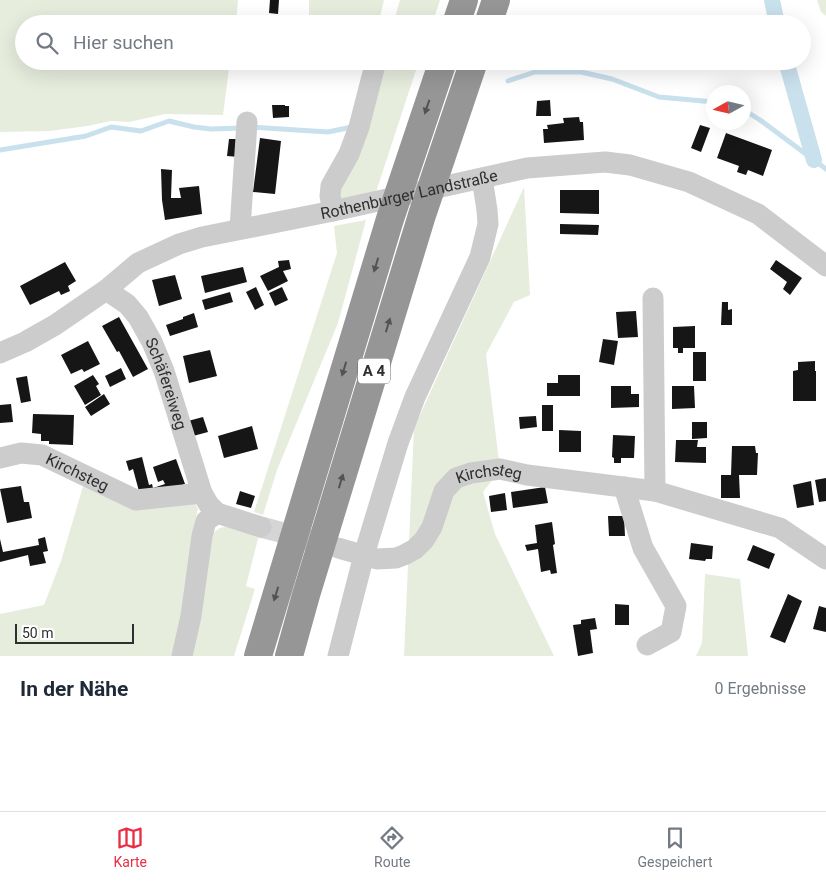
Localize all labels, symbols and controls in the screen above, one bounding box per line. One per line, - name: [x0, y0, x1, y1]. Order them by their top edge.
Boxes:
- search box: [15, 15, 811, 70]
- icon: search: [33, 29, 61, 57]
- text: Hier suchen: [73, 31, 174, 54]
- north arrow: [706, 85, 751, 130]
- one-way arrow: [423, 100, 430, 115]
- street label: Rothenburger Landstraße: [319, 166, 499, 223]
- one-way arrow: [371, 258, 379, 273]
- one-way arrow: [385, 318, 393, 333]
- street label: Schäfereiweg: [141, 335, 191, 432]
- road number: A 4: [358, 358, 390, 384]
- one-way arrow: [340, 362, 348, 377]
- street label: Kirchsteg: [43, 449, 112, 496]
- street label: Kirchsteg: [453, 460, 524, 487]
- one-way arrow: [337, 473, 345, 488]
- one-way arrow: [272, 587, 280, 602]
- scale bar: [15, 621, 134, 644]
- text: 50 m: [22, 625, 54, 641]
- text: In der Nähe: [20, 677, 128, 701]
- text: 0 Ergebnisse: [714, 679, 806, 698]
- tab: Karte: [114, 824, 147, 870]
- tab: Route: [374, 824, 410, 870]
- tab: Gespeichert: [637, 824, 712, 870]

